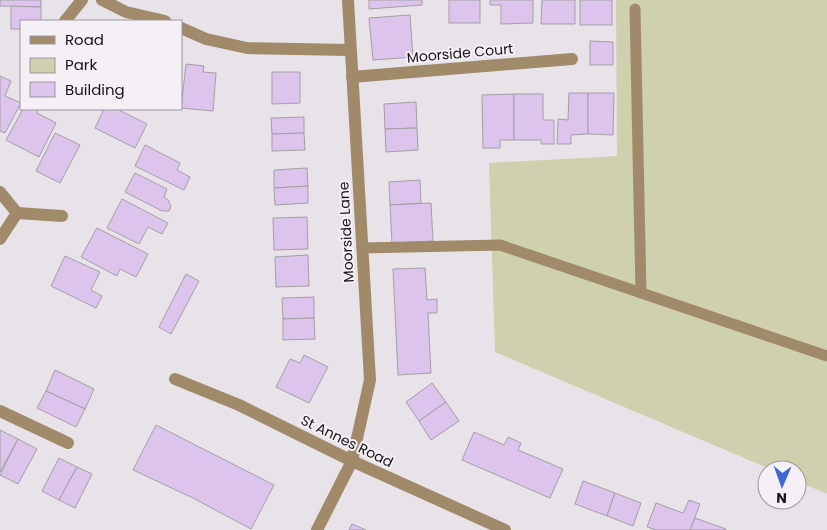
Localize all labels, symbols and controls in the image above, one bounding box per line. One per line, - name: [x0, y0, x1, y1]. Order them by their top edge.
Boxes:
- legend: [20, 20, 182, 110]
- text: Road: [65, 29, 104, 50]
- street label: Moorside Court: [406, 38, 514, 68]
- text: Park: [65, 54, 97, 75]
- text: Building: [65, 79, 125, 100]
- street label: Moorside Lane: [333, 181, 359, 283]
- street label: St Annes Road: [297, 410, 397, 472]
- north arrow: [757, 460, 807, 510]
- text: N: [776, 488, 787, 508]

